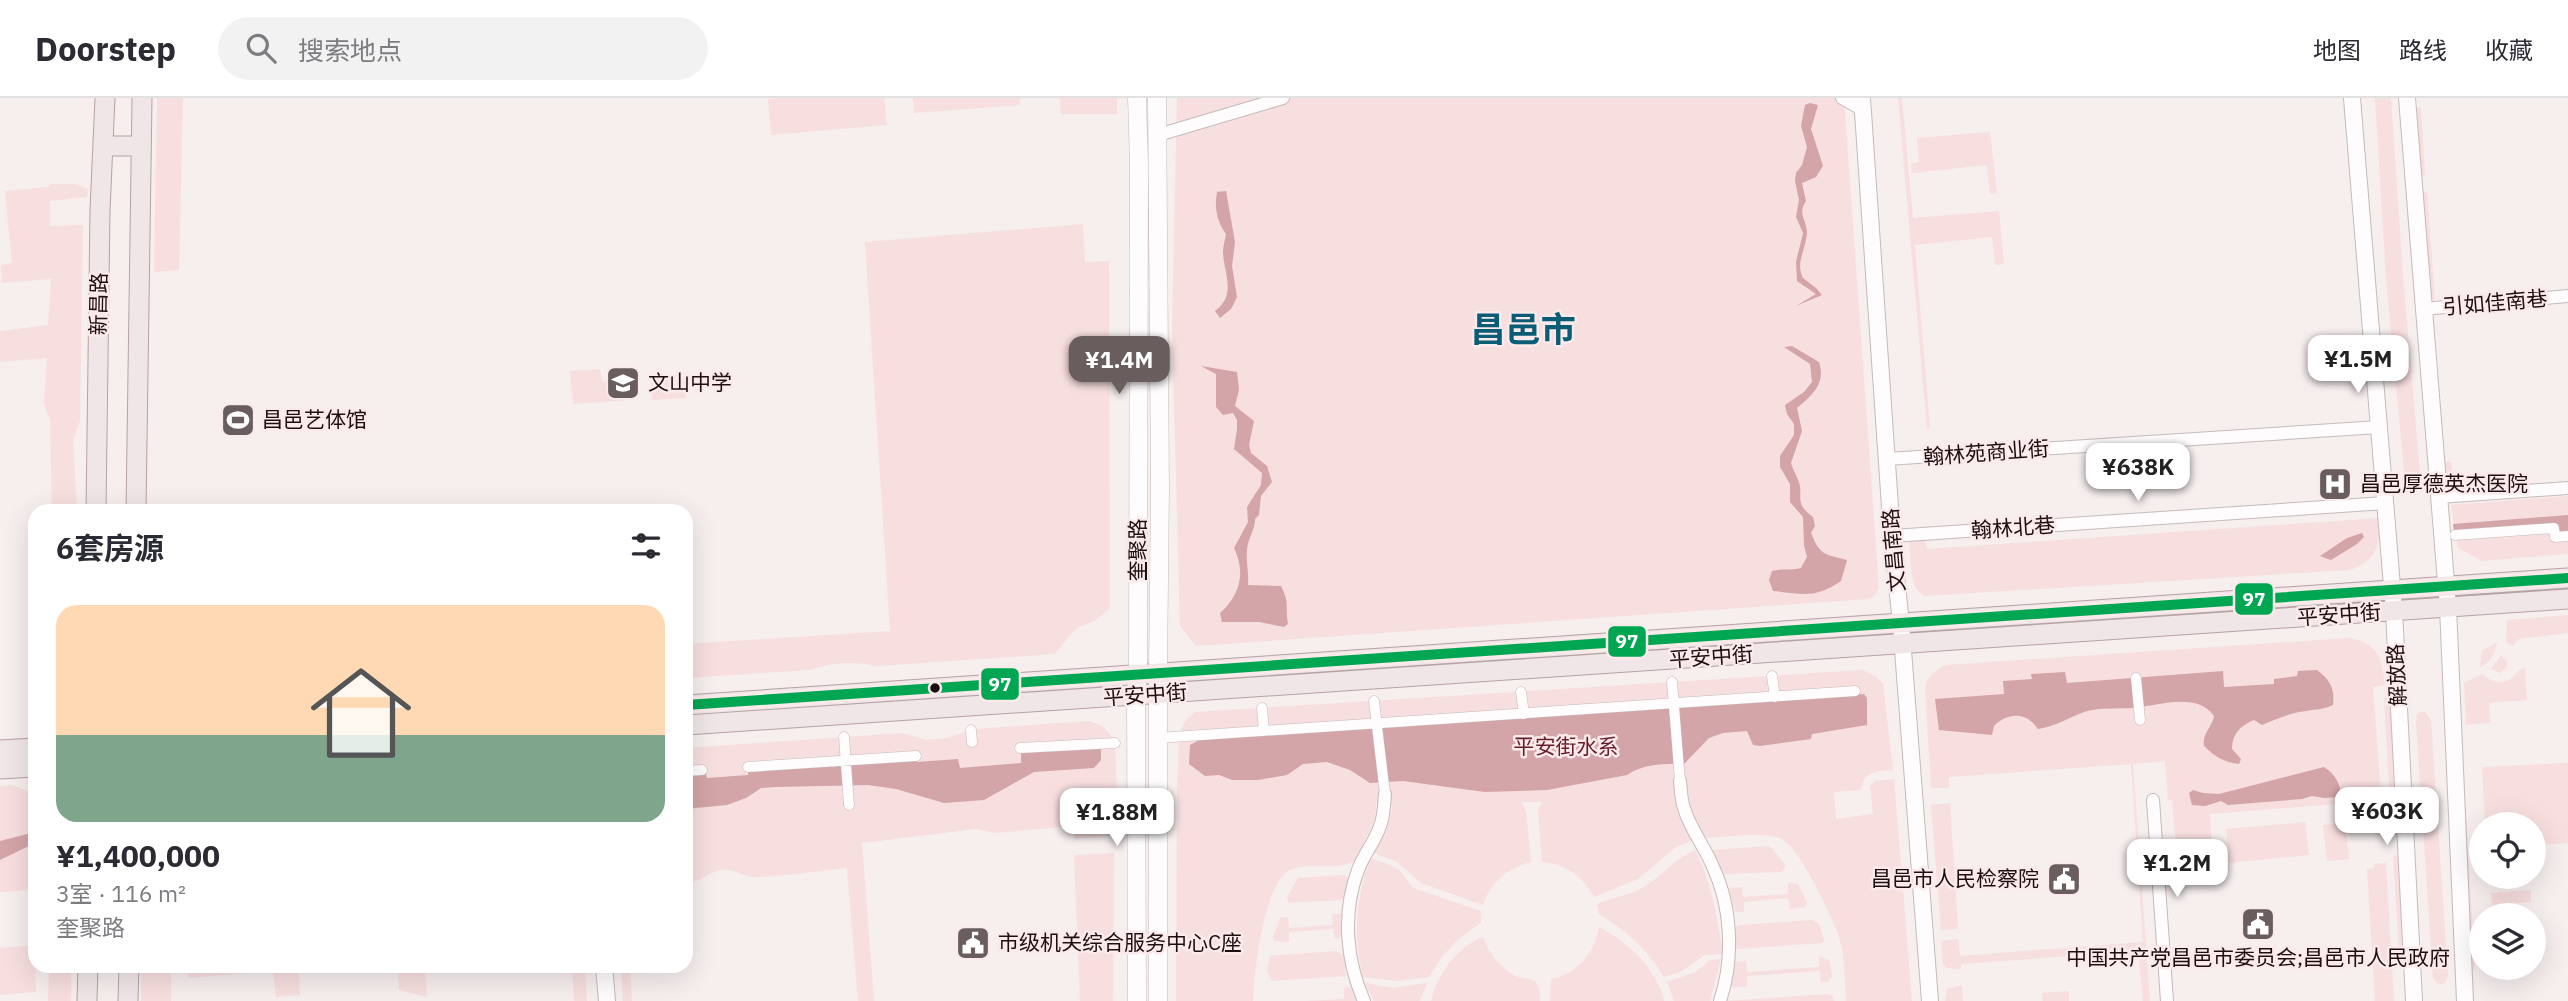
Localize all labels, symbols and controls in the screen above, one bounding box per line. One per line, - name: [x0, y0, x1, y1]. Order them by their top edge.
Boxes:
- search box: [218, 17, 708, 80]
- text: Doorstep: [35, 27, 176, 70]
- icon: search: [242, 29, 280, 67]
- text: 搜索地点: [298, 33, 402, 67]
- text: 地图: [2313, 34, 2361, 66]
- text: 路线: [2399, 34, 2447, 66]
- text: 收藏: [2485, 34, 2533, 66]
- street label: 新昌路: [83, 272, 113, 336]
- street label: 引如佳南巷: [2441, 283, 2548, 321]
- district label: 昌邑市: [1470, 306, 1576, 352]
- pin: ¥1.4M: [1070, 336, 1168, 396]
- pin: ¥1.5M: [2309, 336, 2407, 395]
- text: ¥1.5M: [2324, 343, 2392, 373]
- text: ¥1.4M: [1085, 344, 1153, 374]
- school or university icon: 文山中学: [604, 364, 642, 402]
- place label: 文山中学: [648, 368, 732, 396]
- sports icon: 昌邑艺体馆: [219, 401, 257, 439]
- place label: 昌邑艺体馆: [262, 405, 367, 433]
- street label: 翰林苑商业街: [1922, 434, 2050, 470]
- pin: ¥638K: [2089, 444, 2187, 503]
- text: ¥638K: [2102, 451, 2174, 481]
- hospital icon: 昌邑厚德英杰医院: [2316, 465, 2354, 503]
- place label: 昌邑厚德英杰医院: [2360, 469, 2528, 497]
- street label: 文昌南路: [1875, 507, 1911, 593]
- street label: 翰林北巷: [1970, 510, 2056, 544]
- street label: 奎聚路: [1123, 519, 1151, 582]
- icon: filters: [627, 527, 665, 565]
- text: 6套房源: [56, 528, 164, 567]
- line badge: 97: [2234, 582, 2274, 616]
- text: 97: [2243, 587, 2265, 611]
- street label: 平安中街: [2296, 597, 2382, 631]
- line badge: 97: [1607, 625, 1647, 658]
- text: 97: [1616, 629, 1638, 653]
- street label: 平安中街: [1668, 639, 1754, 673]
- street label: 解放路: [2380, 643, 2412, 707]
- icon: home: [298, 650, 424, 776]
- line badge: 97: [980, 667, 1020, 701]
- text: 97: [989, 672, 1011, 696]
- street label: 平安中街: [1102, 677, 1188, 711]
- unlabelled marker: [928, 681, 942, 695]
- park label: 平安街水系: [1514, 732, 1619, 760]
- pin: ¥1.88M: [1060, 788, 1174, 848]
- pin: ¥603K: [2338, 788, 2436, 847]
- text: ¥603K: [2351, 795, 2423, 825]
- text: ¥1.88M: [1076, 796, 1158, 826]
- map controls: [2469, 812, 2546, 980]
- button: locate: [2469, 812, 2546, 889]
- text: ¥1,400,000: [56, 836, 220, 875]
- pin: ¥1.2M: [2128, 840, 2226, 899]
- text: ¥1.2M: [2143, 847, 2211, 877]
- public building icon: 昌邑市人民检察院: [2045, 860, 2083, 898]
- place label: 昌邑市人民检察院: [1871, 864, 2039, 892]
- text: 3室 · 116 m²: [56, 878, 186, 908]
- button: layers: [2469, 903, 2546, 980]
- public building icon: 中国共产党昌邑市委员会;昌邑市人民政府: [2239, 905, 2277, 943]
- text: 奎聚路: [56, 912, 125, 942]
- public building icon: 市级机关综合服务中心C座: [954, 924, 992, 962]
- place label: 市级机关综合服务中心C座: [998, 928, 1242, 956]
- place label: 中国共产党昌邑市委员会;昌邑市人民政府: [2066, 943, 2450, 971]

